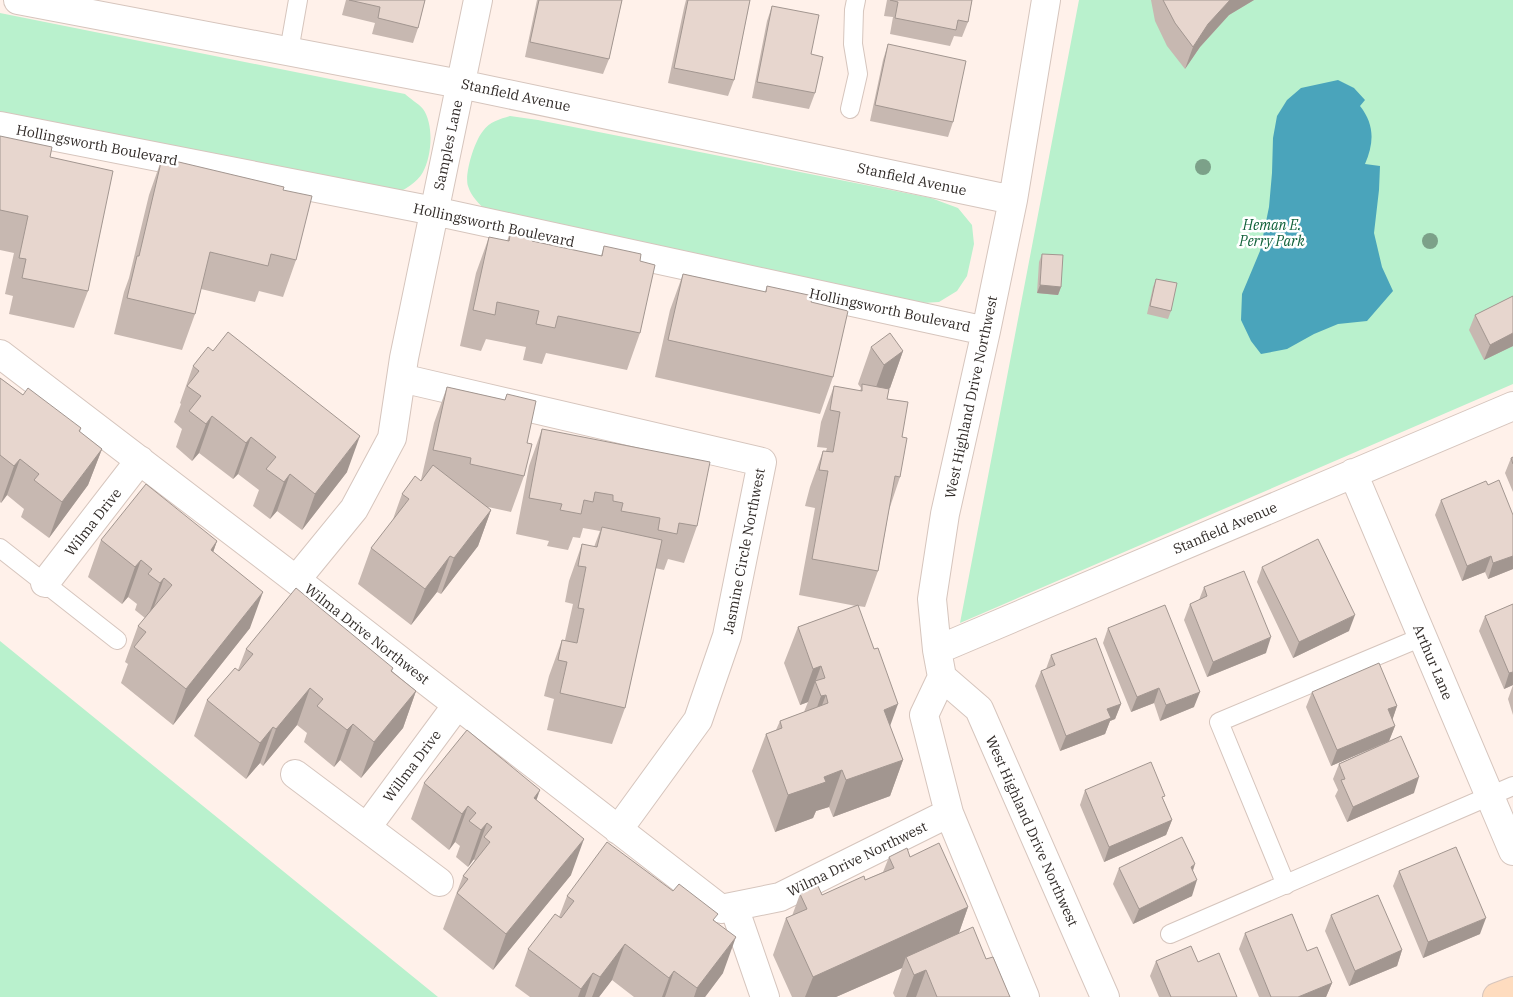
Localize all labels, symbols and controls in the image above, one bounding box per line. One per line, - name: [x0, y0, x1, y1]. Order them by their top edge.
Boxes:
- street label: Stanfield Avenue: [460, 75, 572, 115]
- street label: Samples Lane: [430, 98, 466, 192]
- street label: Hollingsworth Boulevard: [15, 120, 180, 170]
- street label: Stanfield Avenue: [856, 159, 968, 199]
- street label: Hollingsworth Boulevard: [412, 199, 577, 251]
- park label: Heman E. Perry Park: [1238, 216, 1305, 250]
- street label: Hollingsworth Boulevard: [808, 284, 973, 336]
- street label: West Highland Drive Northwest: [941, 294, 1001, 500]
- street label: Jasmine Circle Northwest: [719, 466, 769, 636]
- street label: Wilma Drive: [61, 484, 125, 560]
- street label: Stanfield Avenue: [1170, 498, 1280, 558]
- street label: Wilma Drive Northwest: [301, 580, 433, 688]
- street label: Arthur Lane: [1409, 622, 1457, 702]
- street label: Willma Drive: [379, 726, 445, 806]
- street label: West Highland Drive Northwest: [982, 733, 1082, 929]
- street label: Wilma Drive Northwest: [784, 817, 930, 901]

